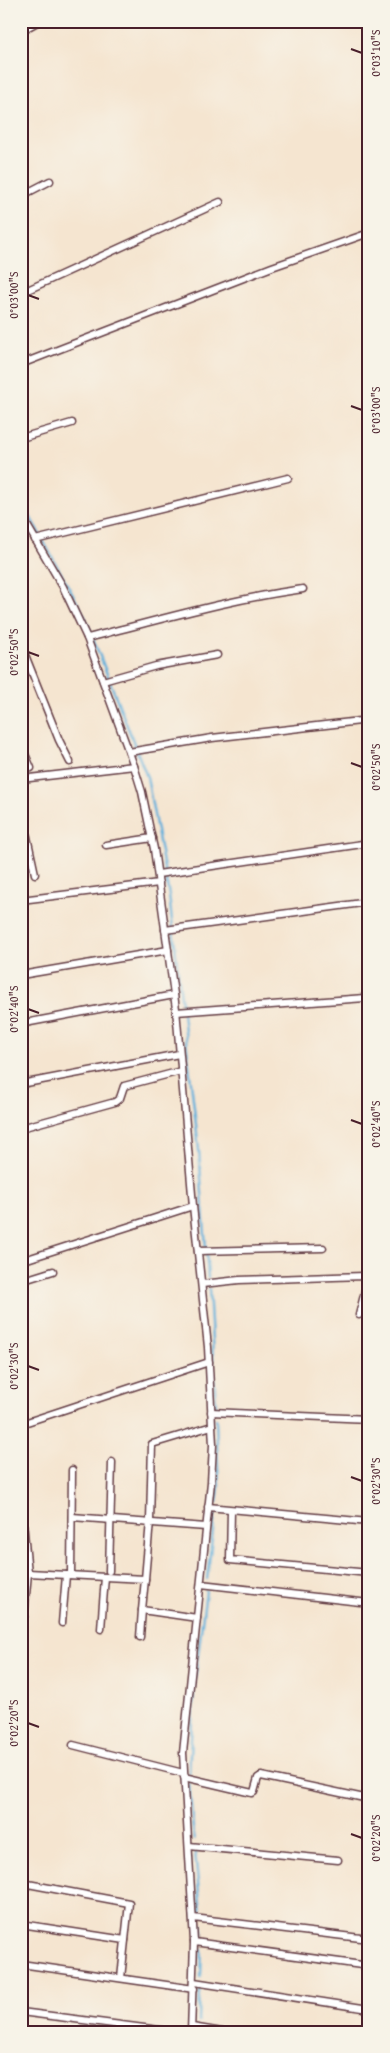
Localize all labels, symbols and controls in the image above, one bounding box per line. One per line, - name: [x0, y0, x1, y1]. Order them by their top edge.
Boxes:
- text: 0°03'10"S: [367, 29, 384, 77]
- text: 0°03'00"S: [5, 271, 22, 319]
- text: 0°03'00"S: [367, 386, 384, 434]
- text: 0°02'50"S: [5, 628, 22, 676]
- text: 0°02'50"S: [367, 743, 384, 791]
- text: 0°02'40"S: [5, 985, 22, 1033]
- text: 0°02'40"S: [367, 1100, 384, 1148]
- text: 0°02'30"S: [5, 1342, 22, 1390]
- text: 0°02'30"S: [367, 1457, 384, 1505]
- text: 0°02'20"S: [5, 1699, 22, 1747]
- text: 0°02'20"S: [367, 1814, 384, 1862]

